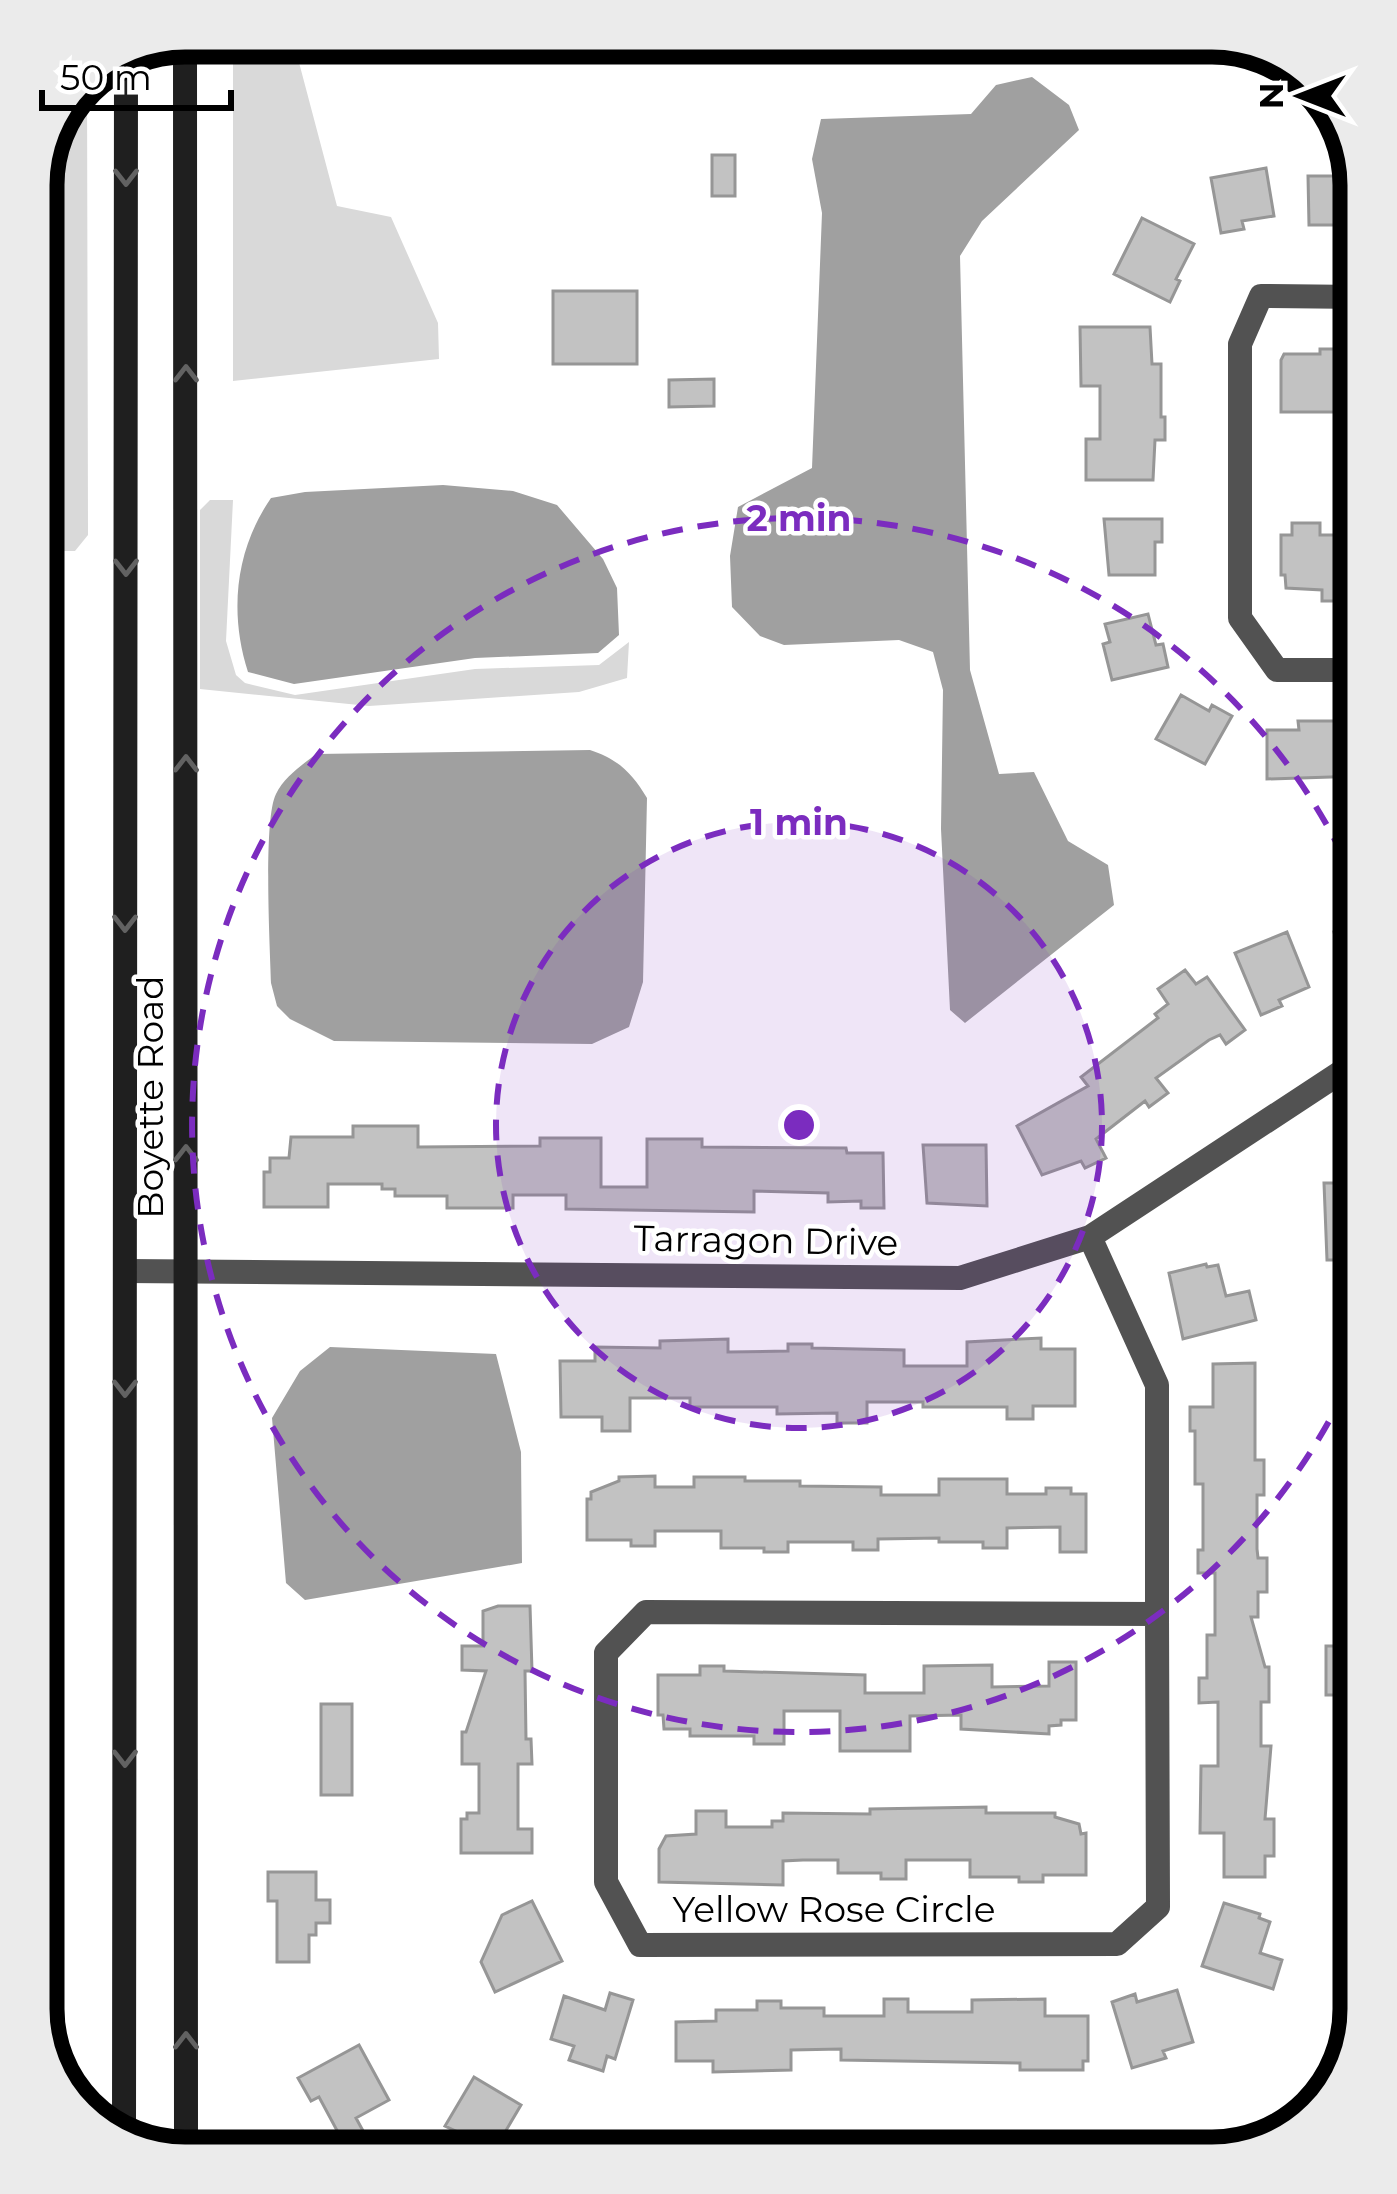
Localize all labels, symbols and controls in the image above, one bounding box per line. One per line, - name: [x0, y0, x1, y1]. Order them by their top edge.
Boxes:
- scale bar: [42, 36, 231, 110]
- north arrow: [1241, 36, 1361, 156]
- text: 50 m: [60, 55, 152, 99]
- text: N: [1251, 83, 1291, 109]
- one-way arrow: [113, 169, 139, 187]
- one-way arrow: [173, 364, 199, 382]
- text: 2 min: [747, 496, 851, 540]
- one-way arrow: [113, 559, 139, 577]
- one-way arrow: [173, 754, 199, 772]
- text: 1 min: [750, 800, 848, 844]
- one-way arrow: [112, 915, 138, 933]
- street label: Boyette Road: [128, 975, 172, 1219]
- centre of rings: [778, 1104, 820, 1146]
- one-way arrow: [173, 1144, 199, 1162]
- street label: Tarragon Drive: [633, 1216, 899, 1264]
- one-way arrow: [112, 1380, 138, 1398]
- one-way arrow: [112, 1750, 138, 1768]
- street label: Yellow Rose Circle: [673, 1887, 995, 1931]
- one-way arrow: [173, 2031, 199, 2049]

